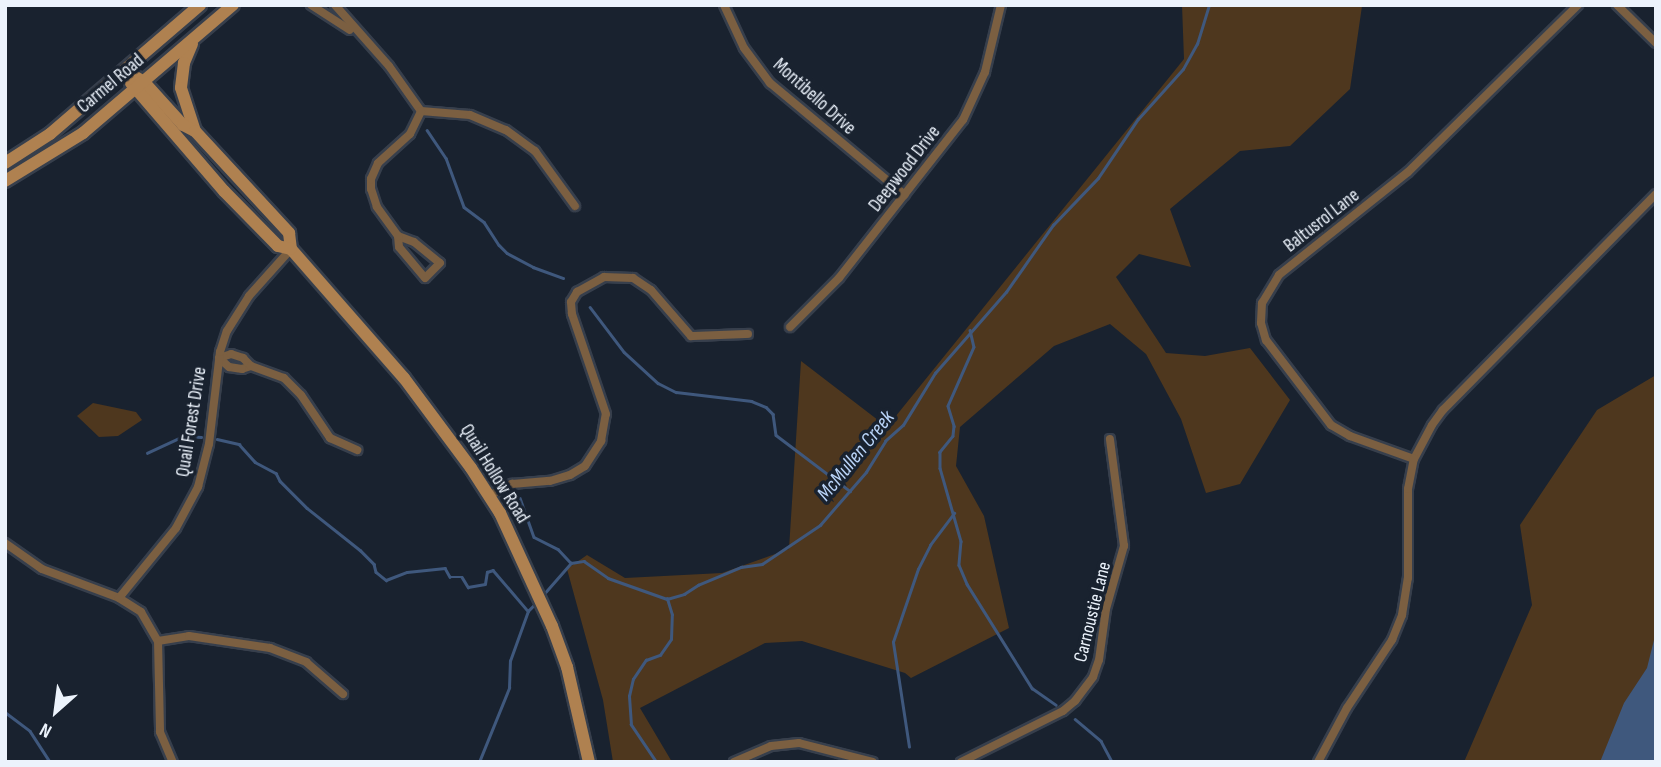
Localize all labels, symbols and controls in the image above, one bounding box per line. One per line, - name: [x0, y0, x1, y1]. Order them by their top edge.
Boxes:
- street label: Carmel Road: [73, 50, 149, 118]
- street label: Montibello Drive: [768, 54, 860, 140]
- street label: Deepwood Drive: [864, 121, 946, 217]
- street label: Baltusrol Lane: [1280, 184, 1364, 258]
- street label: Quail Forest Drive: [172, 365, 212, 479]
- water label: McMullen Creek: [812, 406, 900, 506]
- street label: Quail Hollow Road: [455, 420, 533, 528]
- street label: Carnoustie Lane: [1070, 559, 1116, 665]
- north arrow: [21, 676, 91, 746]
- text: N: [36, 717, 56, 743]

